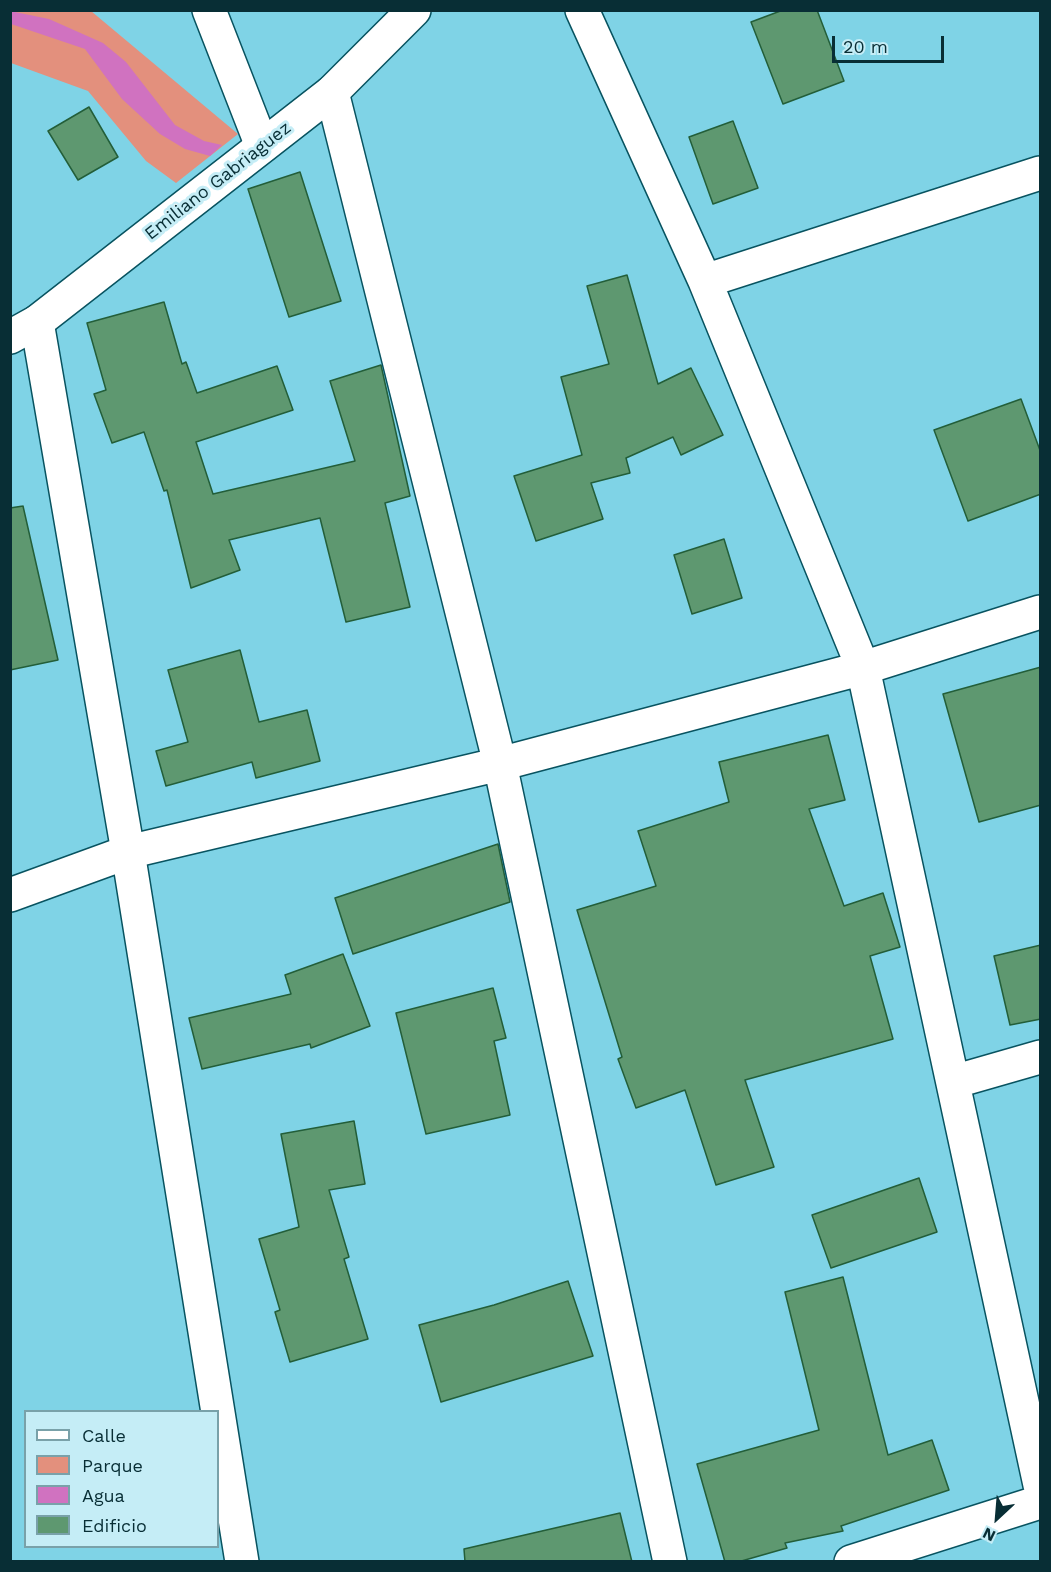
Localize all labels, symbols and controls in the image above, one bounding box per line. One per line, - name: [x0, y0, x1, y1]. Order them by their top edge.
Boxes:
- scale bar: [835, 24, 948, 62]
- text: 20 m: [843, 36, 888, 57]
- street label: Emiliano Gabriaguez: [141, 117, 295, 245]
- legend: [24, 1410, 219, 1548]
- text: Calle: [82, 1425, 126, 1446]
- text: Parque: [82, 1455, 143, 1476]
- text: Agua: [82, 1485, 125, 1506]
- north arrow: [967, 1488, 1027, 1548]
- text: Edificio: [82, 1515, 147, 1536]
- text: N: [979, 1523, 998, 1546]

